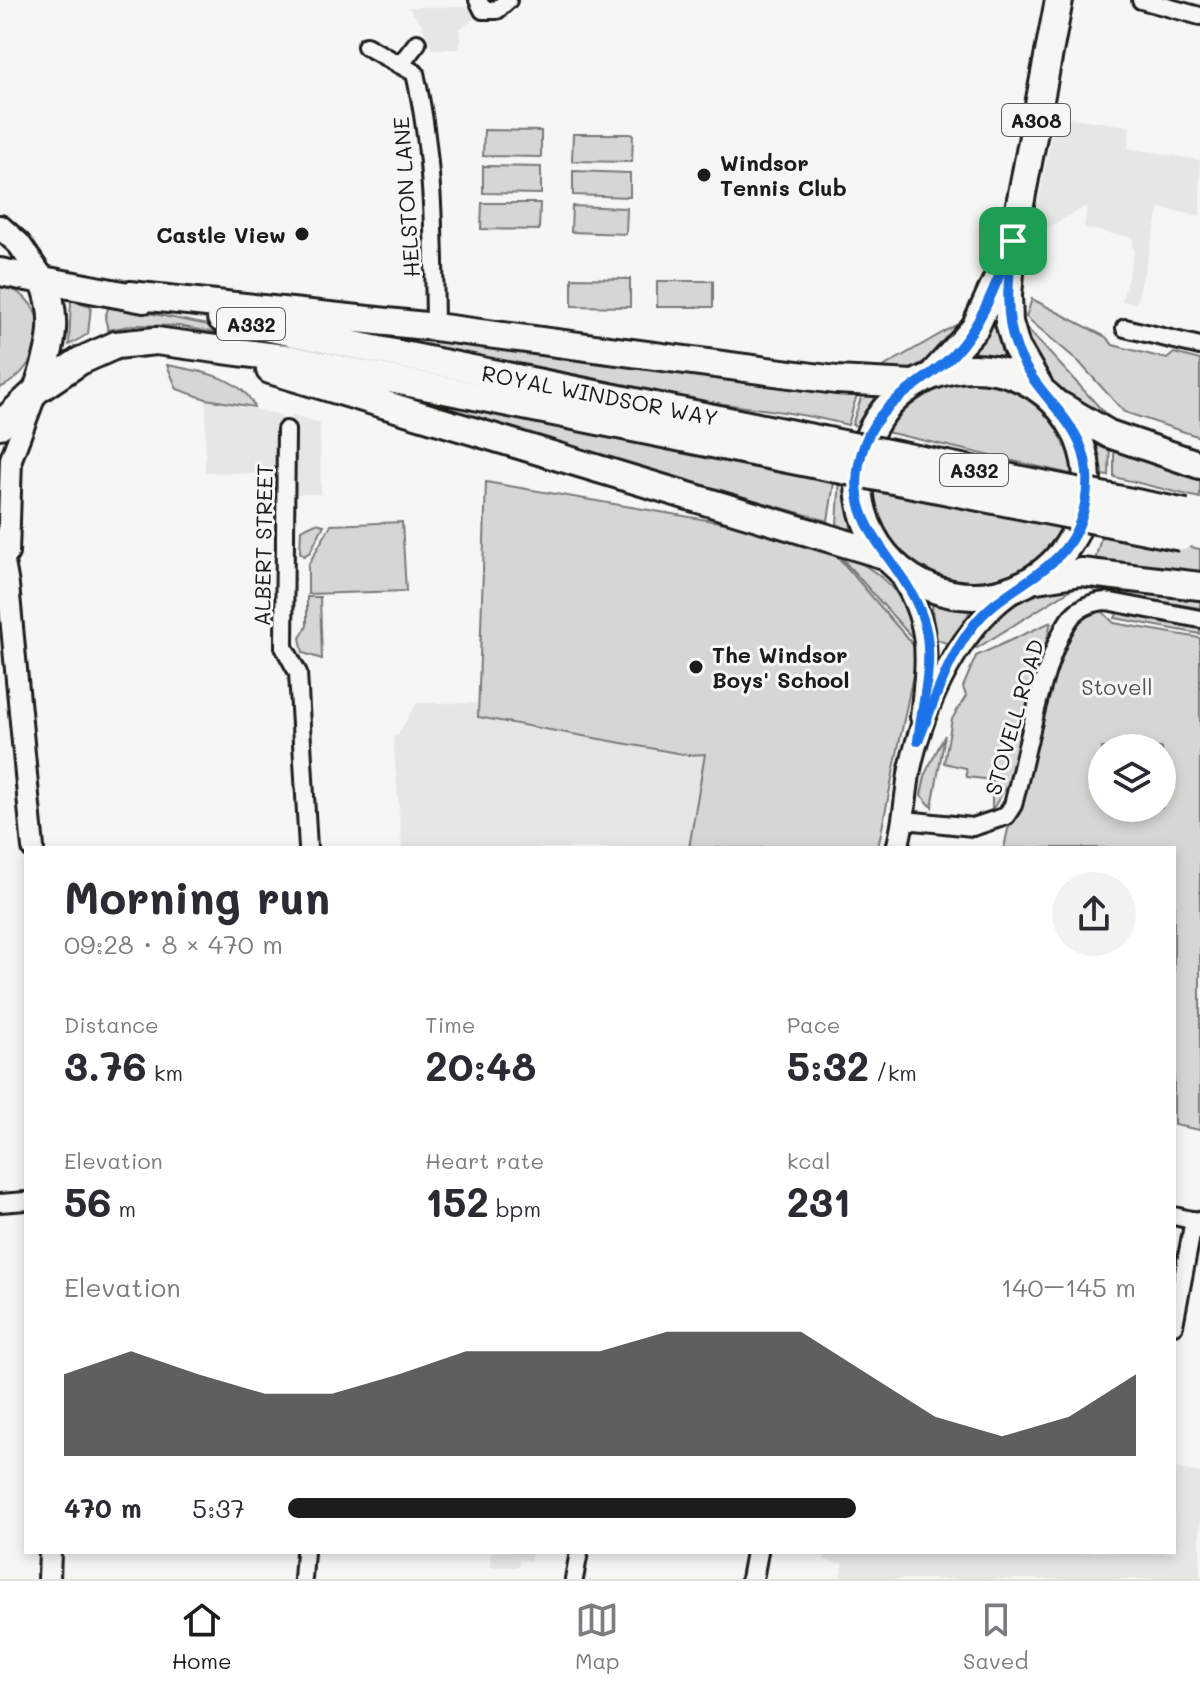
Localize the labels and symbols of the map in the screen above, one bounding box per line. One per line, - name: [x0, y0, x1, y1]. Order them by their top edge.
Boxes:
- road number: A308: [1002, 104, 1070, 136]
- street label: HELSTON LANE: [386, 116, 426, 278]
- place label: Windsor Tennis Club: [720, 148, 847, 202]
- marker: Windsor Tennis Club: [695, 166, 713, 184]
- pin: [979, 207, 1047, 275]
- place label: Castle View: [156, 220, 286, 249]
- marker: Castle View: [293, 225, 311, 243]
- road number: A332: [217, 308, 285, 340]
- street label: ROYAL WINDSOR WAY: [479, 358, 721, 432]
- road number: A332: [940, 454, 1008, 486]
- street label: ALBERT STREET: [247, 463, 279, 627]
- street label: STOVELL ROAD: [978, 636, 1050, 798]
- place label: The Windsor Boys' School: [712, 640, 849, 694]
- marker: The Windsor Boys' School: [687, 658, 705, 676]
- park label: Stovell: [1081, 672, 1153, 701]

